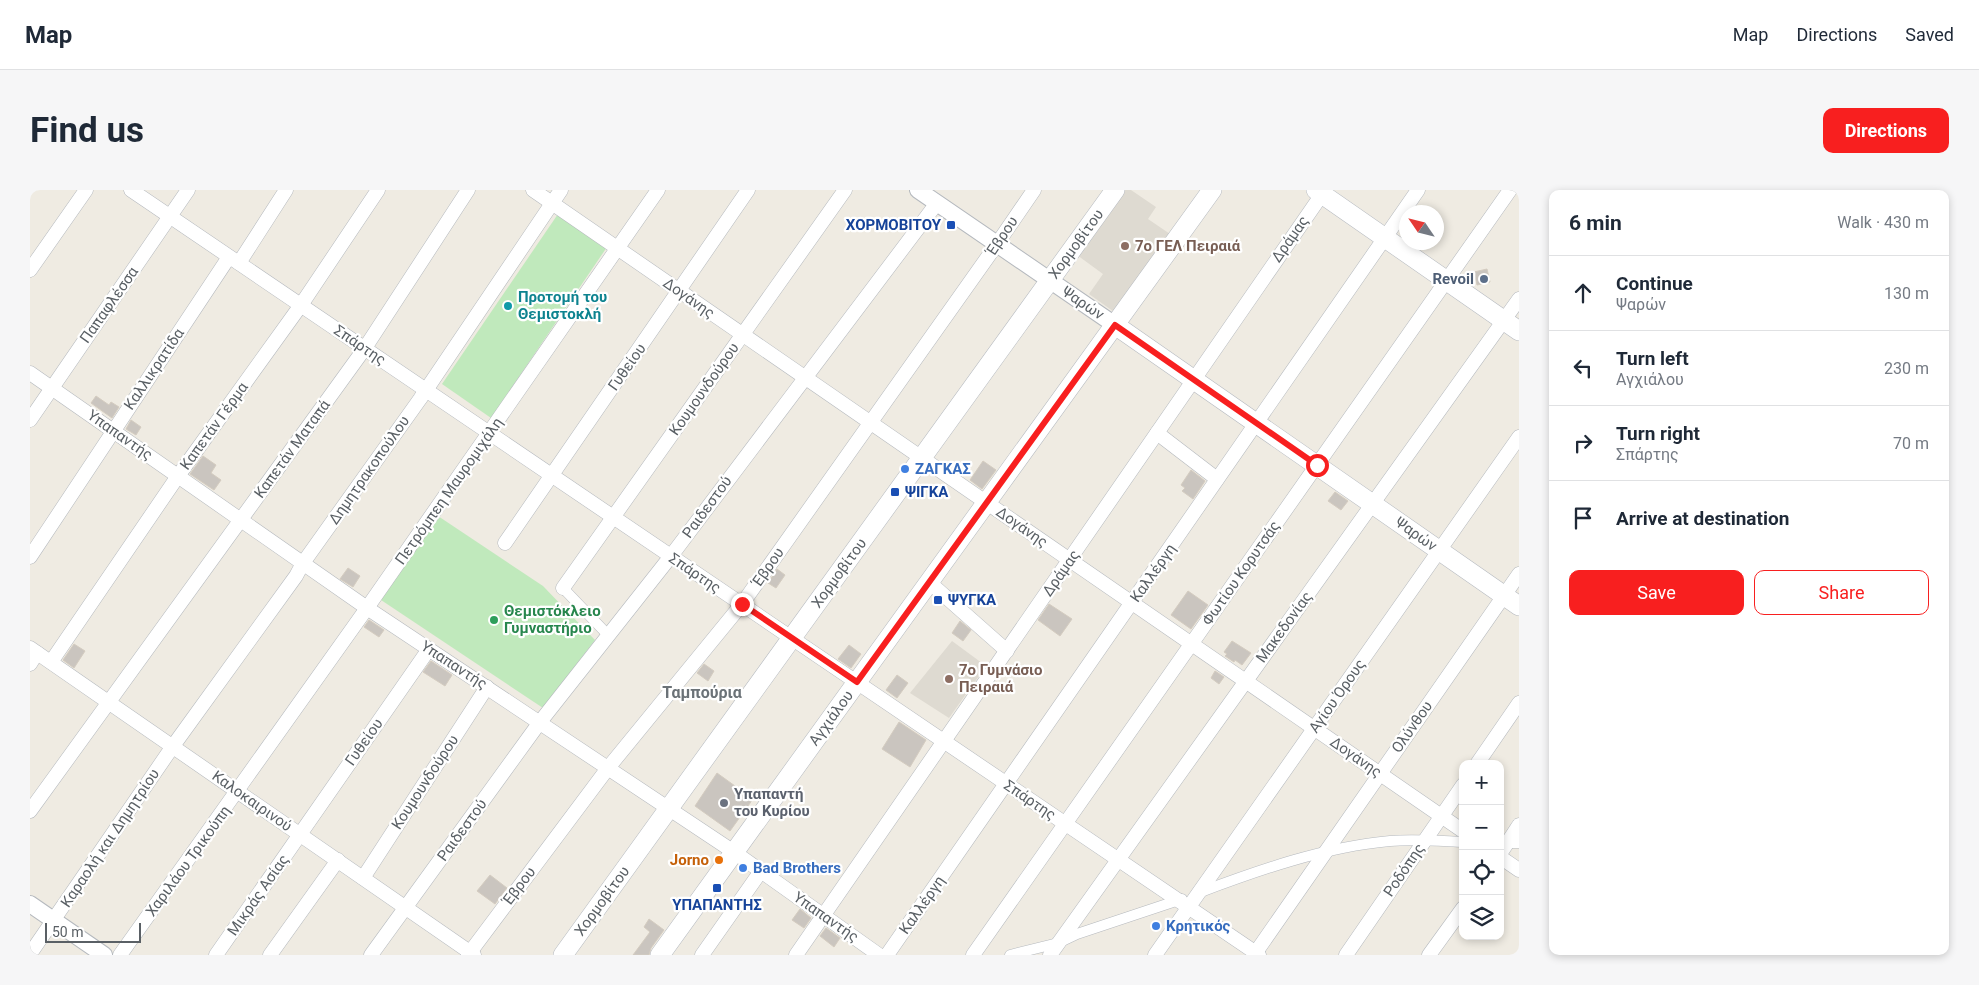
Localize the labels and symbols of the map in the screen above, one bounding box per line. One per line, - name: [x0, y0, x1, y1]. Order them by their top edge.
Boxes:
- north arrow: [1399, 205, 1444, 250]
- street label: Χορμοβίτου: [1045, 206, 1107, 282]
- street label: Δράμας: [1268, 212, 1312, 266]
- street label: Έβρου: [982, 213, 1022, 260]
- place label: ΧΟΡΜΟΒΙΤΟΥ: [846, 216, 942, 234]
- marker: ΧΟΡΜΟΒΙΤΟΥ: [945, 219, 957, 231]
- place label: 7ο ΓΕΛ Πειραιά: [1135, 237, 1241, 255]
- marker: 7ο ΓΕΛ Πειραιά: [1119, 240, 1131, 252]
- street label: Παπαφλέσσα: [76, 263, 142, 347]
- place label: Revoil: [1432, 270, 1474, 288]
- marker: Revoil: [1478, 273, 1490, 285]
- street label: Δογάνης: [660, 274, 718, 322]
- street label: Ψαρών: [1058, 282, 1108, 324]
- place label: Προτομή του Θεμιστοκλή: [518, 288, 607, 323]
- marker: Προτομή του Θεμιστοκλή: [502, 300, 514, 312]
- street label: Σπάρτης: [331, 321, 389, 369]
- street label: Καλλικρατίδα: [120, 324, 188, 413]
- street label: Κουμουνδούρου: [665, 339, 743, 439]
- street label: Γυθείου: [604, 340, 650, 394]
- street label: Καπετάν Γέρμα: [176, 378, 252, 473]
- street label: Καπετάν Ματαπά: [250, 396, 334, 502]
- street label: Υπαπαντής: [84, 406, 156, 464]
- street label: Δημητρακοπούλου: [325, 412, 413, 528]
- street label: Πετρόμπεη Μαυρομιχάλη: [391, 414, 507, 568]
- route start: [1306, 454, 1329, 477]
- place label: ΖΑΓΚΑΣ: [915, 460, 971, 478]
- marker: ΖΑΓΚΑΣ: [899, 463, 911, 475]
- street label: Ραιδεστού: [678, 472, 736, 542]
- place label: ΨΙΓΚΑ: [905, 483, 949, 501]
- marker: ΨΙΓΚΑ: [889, 486, 901, 498]
- street label: Δογάνης: [993, 503, 1051, 551]
- street label: Ψαρών: [1392, 513, 1440, 555]
- street label: Φωτίου Κορυτσάς: [1198, 517, 1284, 629]
- street label: Χορμοβίτου: [808, 535, 870, 611]
- street label: Καλλέργη: [1126, 540, 1180, 606]
- street label: Έβρου: [748, 544, 788, 591]
- street label: Δράμας: [1039, 546, 1083, 600]
- street label: Σπάρτης: [666, 549, 724, 597]
- street label: Μακεδονίας: [1252, 588, 1316, 666]
- place label: ΨΥΓΚΑ: [948, 591, 997, 609]
- route end: [731, 593, 754, 616]
- marker: ΨΥΓΚΑ: [932, 594, 944, 606]
- place label: Θεμιστόκλειο Γυμναστήριο: [504, 602, 601, 637]
- marker: Θεμιστόκλειο Γυμναστήριο: [488, 614, 500, 626]
- street label: Υπαπαντής: [417, 637, 491, 693]
- street label: Αγίου Όρους: [1305, 656, 1369, 736]
- place label: 7ο Γυμνάσιο Πειραιά: [959, 661, 1043, 696]
- marker: 7ο Γυμνάσιο Πειραιά: [943, 673, 955, 685]
- district label: Ταμπούρια: [662, 683, 742, 702]
- street label: Αγχιάλου: [805, 687, 857, 749]
- street label: Ολύνθου: [1388, 698, 1436, 756]
- street label: Γυθείου: [341, 715, 387, 769]
- street label: Κουμουνδούρου: [388, 731, 462, 833]
- street label: Δογάνης: [1327, 733, 1385, 781]
- street label: Καραολή και Δημητρίου: [57, 765, 163, 911]
- street label: Καλοκαιρινού: [209, 767, 295, 835]
- street label: Σπάρτης: [1001, 776, 1059, 824]
- place label: Υπαπαντή του Κυρίου: [734, 785, 810, 820]
- street label: Ραιδεστού: [433, 795, 491, 865]
- marker: Υπαπαντή του Κυρίου: [718, 797, 730, 809]
- street label: Χαριλάου Τρικούπη: [142, 802, 234, 920]
- street label: Ροδόπης: [1380, 840, 1428, 900]
- street label: Μικράς Ασίας: [223, 851, 293, 939]
- place label: Jorno: [670, 851, 709, 869]
- marker: Jorno: [713, 854, 725, 866]
- place label: Bad Brothers: [753, 859, 841, 877]
- marker: Bad Brothers: [737, 862, 749, 874]
- street label: Έβρου: [498, 863, 539, 910]
- street label: Χορμοβίτου: [571, 863, 633, 939]
- street label: Καλλέργη: [895, 872, 949, 938]
- marker: ΥΠΑΠΑΝΤΗΣ: [711, 882, 723, 894]
- street label: Υπαπαντής: [790, 888, 862, 946]
- place label: ΥΠΑΠΑΝΤΗΣ: [672, 896, 762, 914]
- place label: Κρητικός: [1166, 917, 1231, 935]
- scale bar: [45, 920, 141, 943]
- marker: Κρητικός: [1150, 920, 1162, 932]

